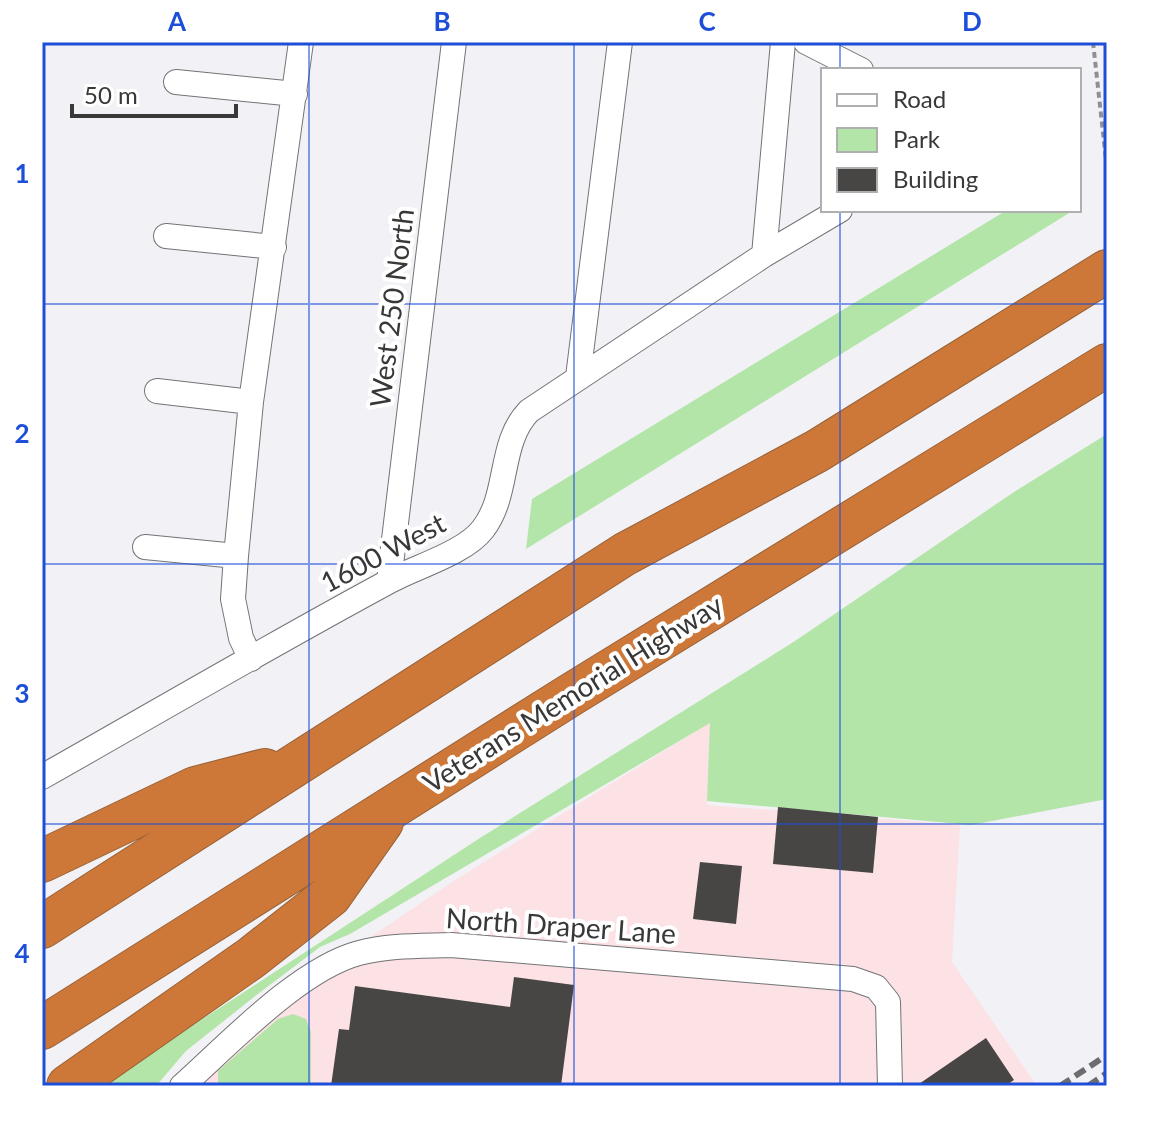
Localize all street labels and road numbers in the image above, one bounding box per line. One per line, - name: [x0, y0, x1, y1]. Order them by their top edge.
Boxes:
- street label: West 250 North: [362, 207, 420, 409]
- street label: 1600 West: [314, 505, 451, 599]
- street label: Veterans Memorial Highway: [416, 587, 729, 799]
- street label: North Draper Lane: [445, 900, 677, 950]

